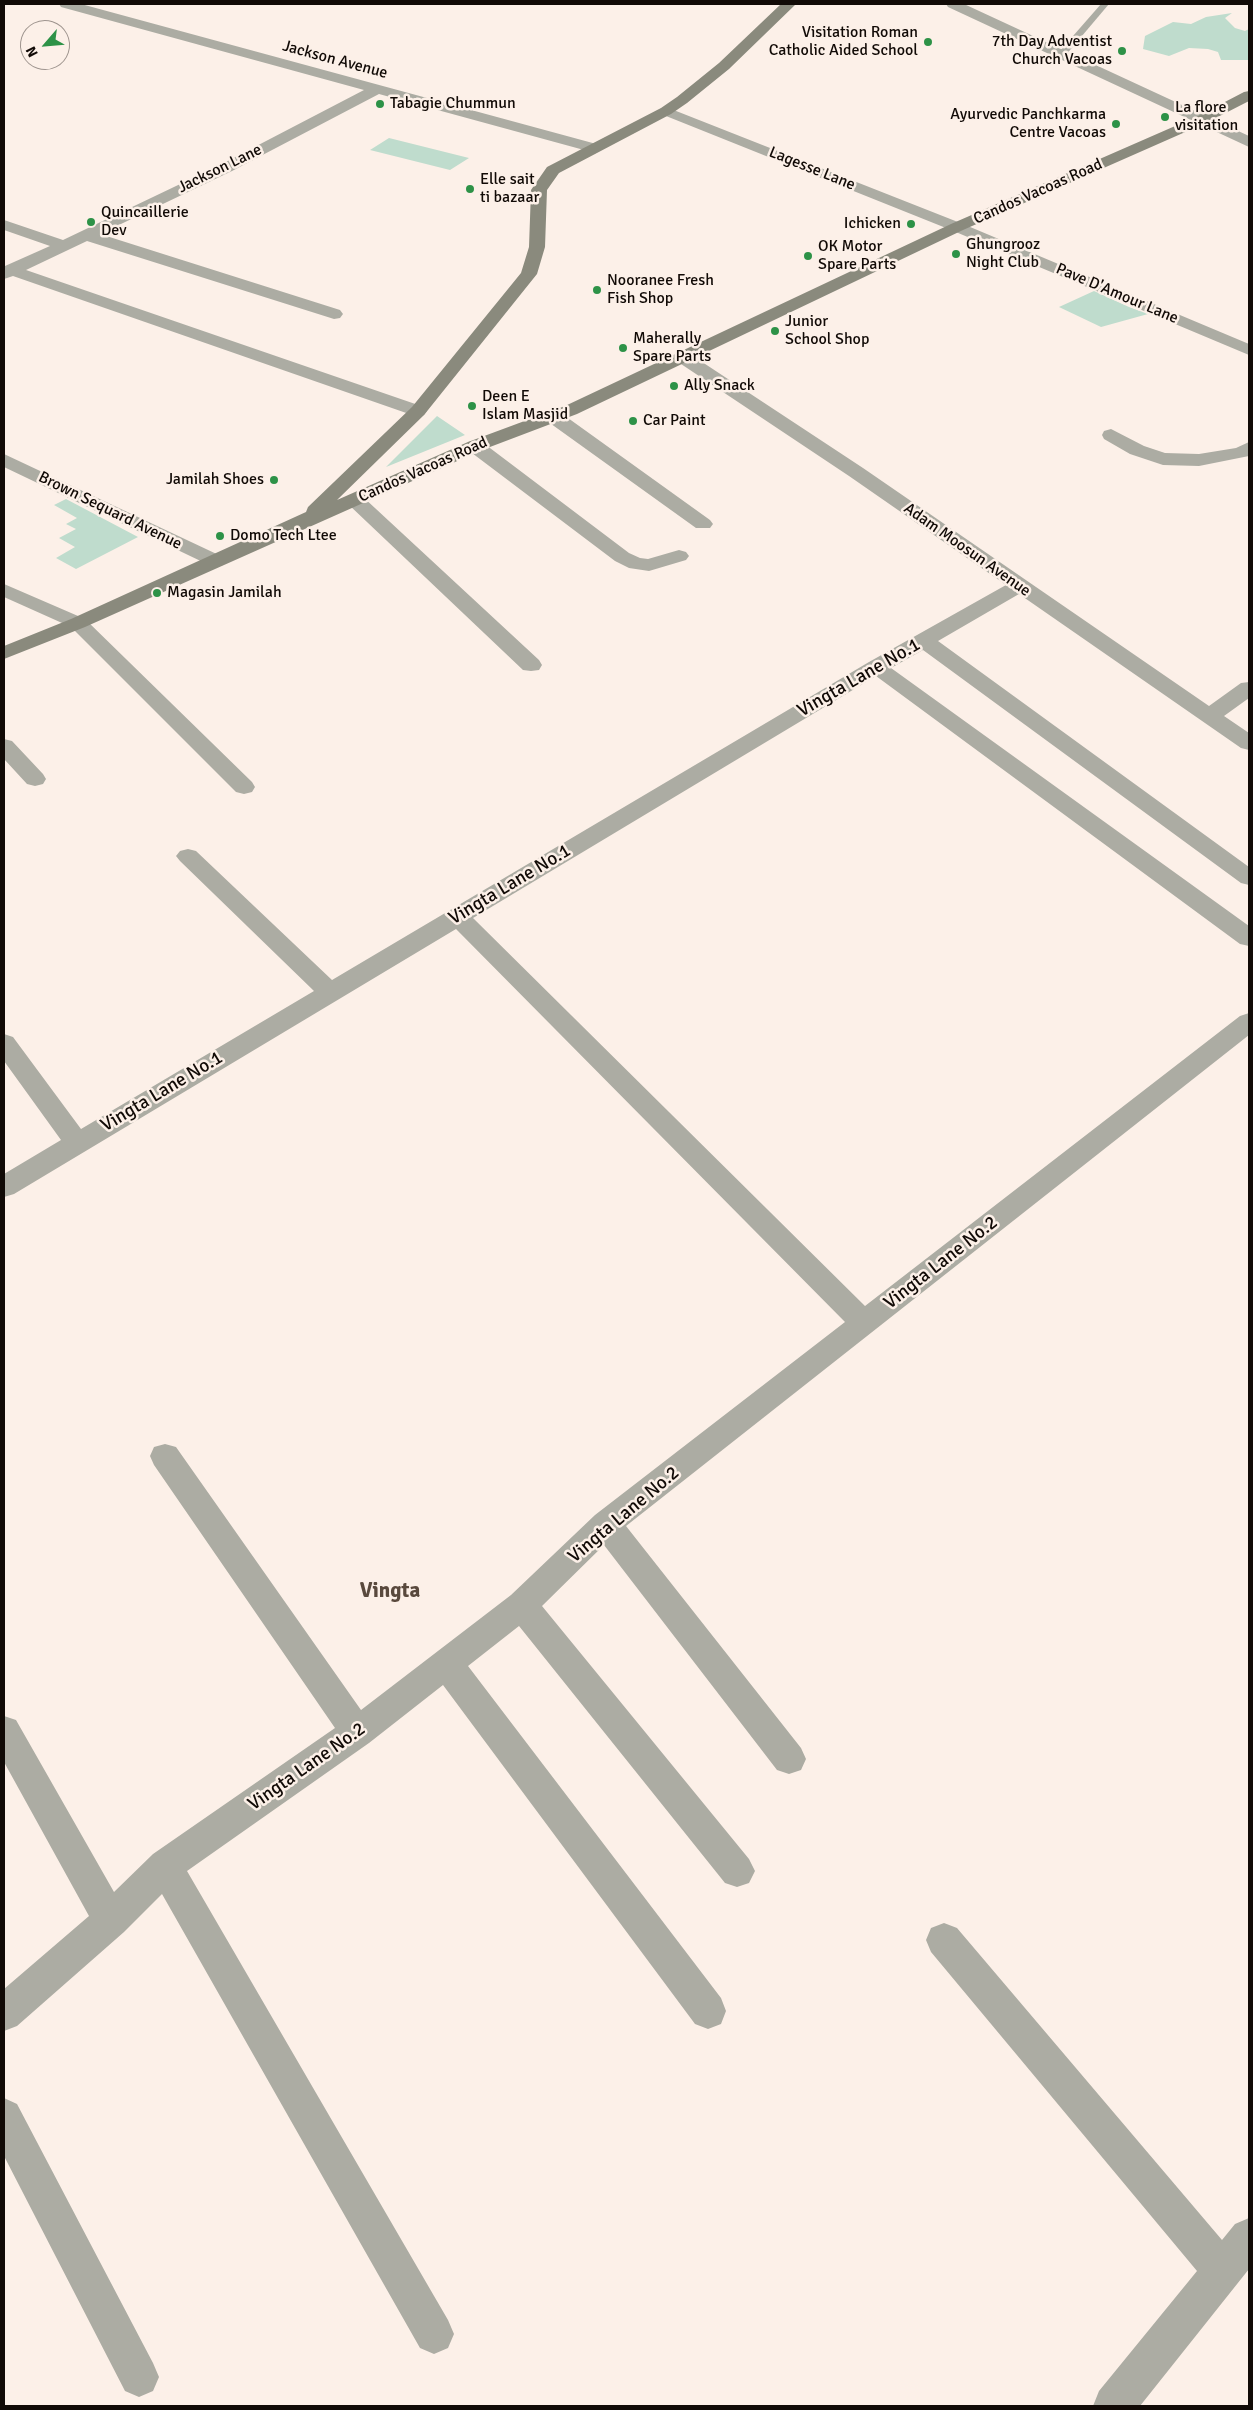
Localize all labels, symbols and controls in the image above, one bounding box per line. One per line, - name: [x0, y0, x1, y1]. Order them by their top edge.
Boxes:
- north arrow: [20, 20, 70, 70]
- place label: Visitation Roman Catholic Aided School: [769, 23, 918, 61]
- place label: 7th Day Adventist Church Vacoas: [992, 32, 1112, 70]
- marker: Visitation Roman Catholic Aided School: [922, 36, 934, 48]
- street label: Jackson Avenue: [280, 37, 390, 83]
- text: N: [22, 43, 42, 60]
- marker: 7th Day Adventist Church Vacoas: [1116, 45, 1128, 57]
- place label: Tabagie Chummun: [390, 94, 516, 114]
- marker: Tabagie Chummun: [374, 98, 386, 110]
- place label: La flore visitation: [1175, 98, 1238, 136]
- place label: Ayurvedic Panchkarma Centre Vacoas: [950, 105, 1106, 143]
- marker: La flore visitation: [1159, 111, 1171, 123]
- marker: Ayurvedic Panchkarma Centre Vacoas: [1110, 118, 1122, 130]
- street label: Jackson Lane: [175, 140, 265, 198]
- street label: Lagesse Lane: [766, 143, 858, 195]
- street label: Candos Vacoas Road: [971, 155, 1105, 229]
- place label: Elle sait ti bazaar: [480, 170, 539, 208]
- marker: Elle sait ti bazaar: [464, 183, 476, 195]
- place label: Quincaillerie Dev: [101, 203, 189, 241]
- place label: Ichicken: [844, 214, 901, 234]
- marker: Quincaillerie Dev: [85, 216, 97, 228]
- marker: Ichicken: [905, 218, 917, 230]
- place label: Ghungrooz Night Club: [966, 235, 1040, 273]
- place label: OK Motor Spare Parts: [818, 237, 896, 275]
- marker: Ghungrooz Night Club: [950, 248, 962, 260]
- marker: OK Motor Spare Parts: [802, 250, 814, 262]
- street label: Pave D'Amour Lane: [1053, 260, 1181, 328]
- place label: Nooranee Fresh Fish Shop: [607, 271, 714, 309]
- marker: Nooranee Fresh Fish Shop: [591, 284, 603, 296]
- place label: Junior School Shop: [785, 312, 869, 350]
- marker: Junior School Shop: [769, 325, 781, 337]
- place label: Maherally Spare Parts: [633, 329, 711, 367]
- marker: Maherally Spare Parts: [617, 342, 629, 354]
- place label: Ally Snack: [684, 376, 755, 396]
- marker: Ally Snack: [668, 380, 680, 392]
- place label: Deen E Islam Masjid: [482, 387, 568, 425]
- marker: Deen E Islam Masjid: [466, 400, 478, 412]
- place label: Car Paint: [643, 411, 706, 431]
- marker: Car Paint: [627, 415, 639, 427]
- street label: Candos Vacoas Road: [356, 433, 490, 507]
- street label: Brown Sequard Avenue: [35, 468, 185, 554]
- place label: Jamilah Shoes: [166, 470, 264, 490]
- marker: Jamilah Shoes: [268, 474, 280, 486]
- street label: Adam Moosun Avenue: [900, 499, 1034, 601]
- place label: Domo Tech Ltee: [230, 526, 337, 546]
- marker: Domo Tech Ltee: [214, 530, 226, 542]
- place label: Magasin Jamilah: [167, 583, 282, 603]
- marker: Magasin Jamilah: [151, 587, 163, 599]
- street label: Vingta Lane No.1: [793, 634, 925, 722]
- street label: Vingta Lane No.1: [445, 840, 575, 930]
- street label: Vingta Lane No.1: [97, 1047, 227, 1137]
- street label: Vingta Lane No.2: [880, 1211, 1002, 1315]
- street label: Vingta Lane No.2: [564, 1462, 684, 1568]
- district label: Vingta: [360, 1578, 420, 1604]
- street label: Vingta Lane No.2: [244, 1718, 370, 1816]

